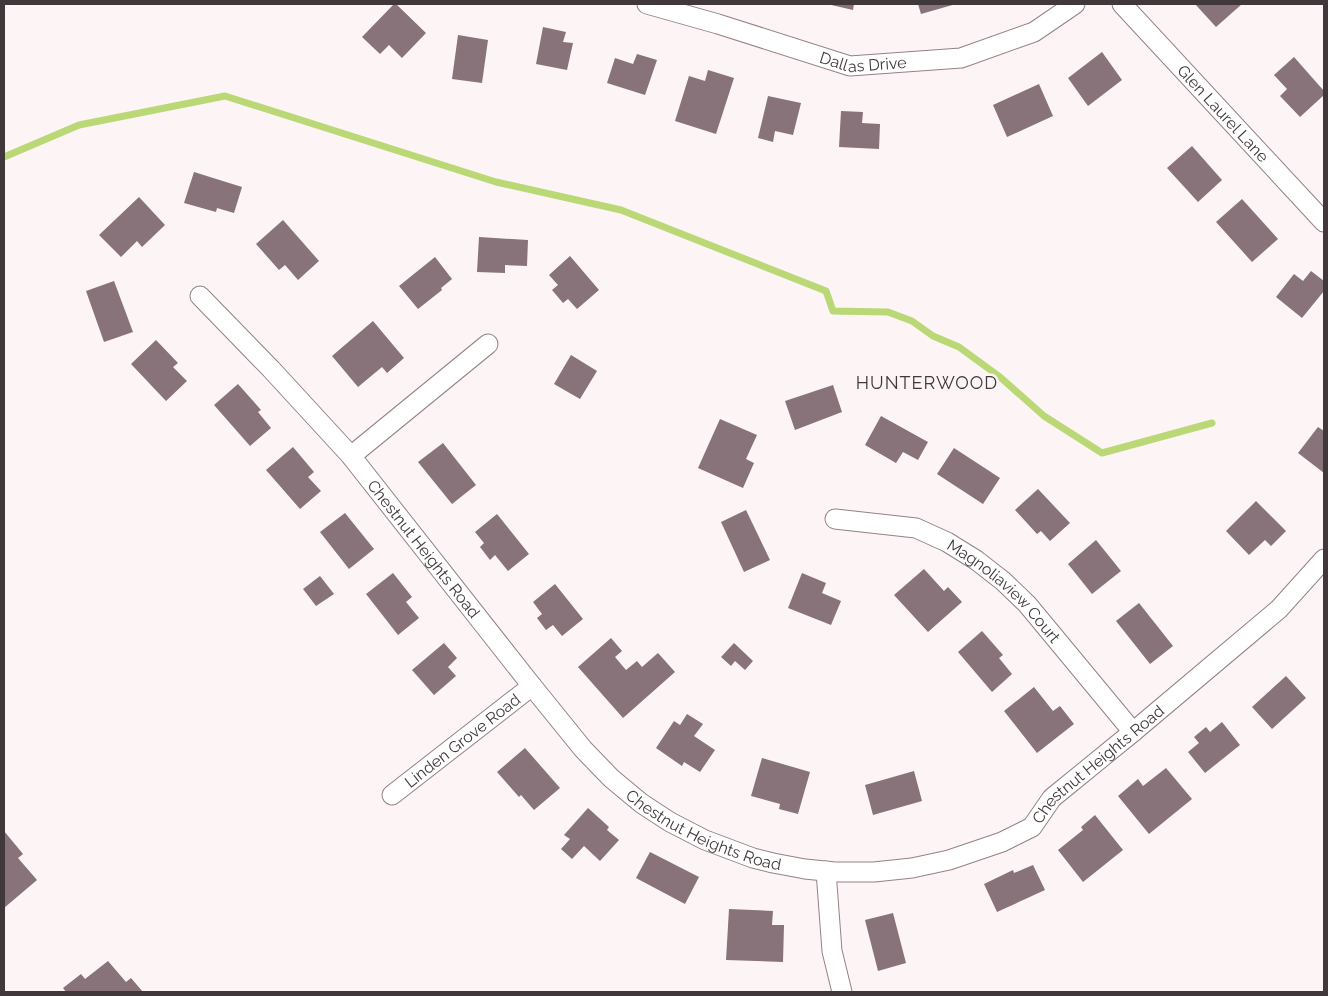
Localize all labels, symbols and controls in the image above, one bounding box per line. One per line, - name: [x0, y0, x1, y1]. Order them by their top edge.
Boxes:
- street label: Dallas Drive: [817, 48, 907, 76]
- street label: Glen Laurel Lane: [1174, 61, 1273, 166]
- district label: HUNTERWOOD: [856, 372, 998, 393]
- street label: Chestnut Heights Road: [364, 476, 484, 622]
- street label: Magnoliaview Court: [944, 535, 1065, 647]
- street label: Linden Grove Road: [401, 689, 524, 791]
- street label: Chestnut Heights Road: [1028, 701, 1168, 827]
- street label: Chestnut Heights Road: [622, 785, 783, 874]

